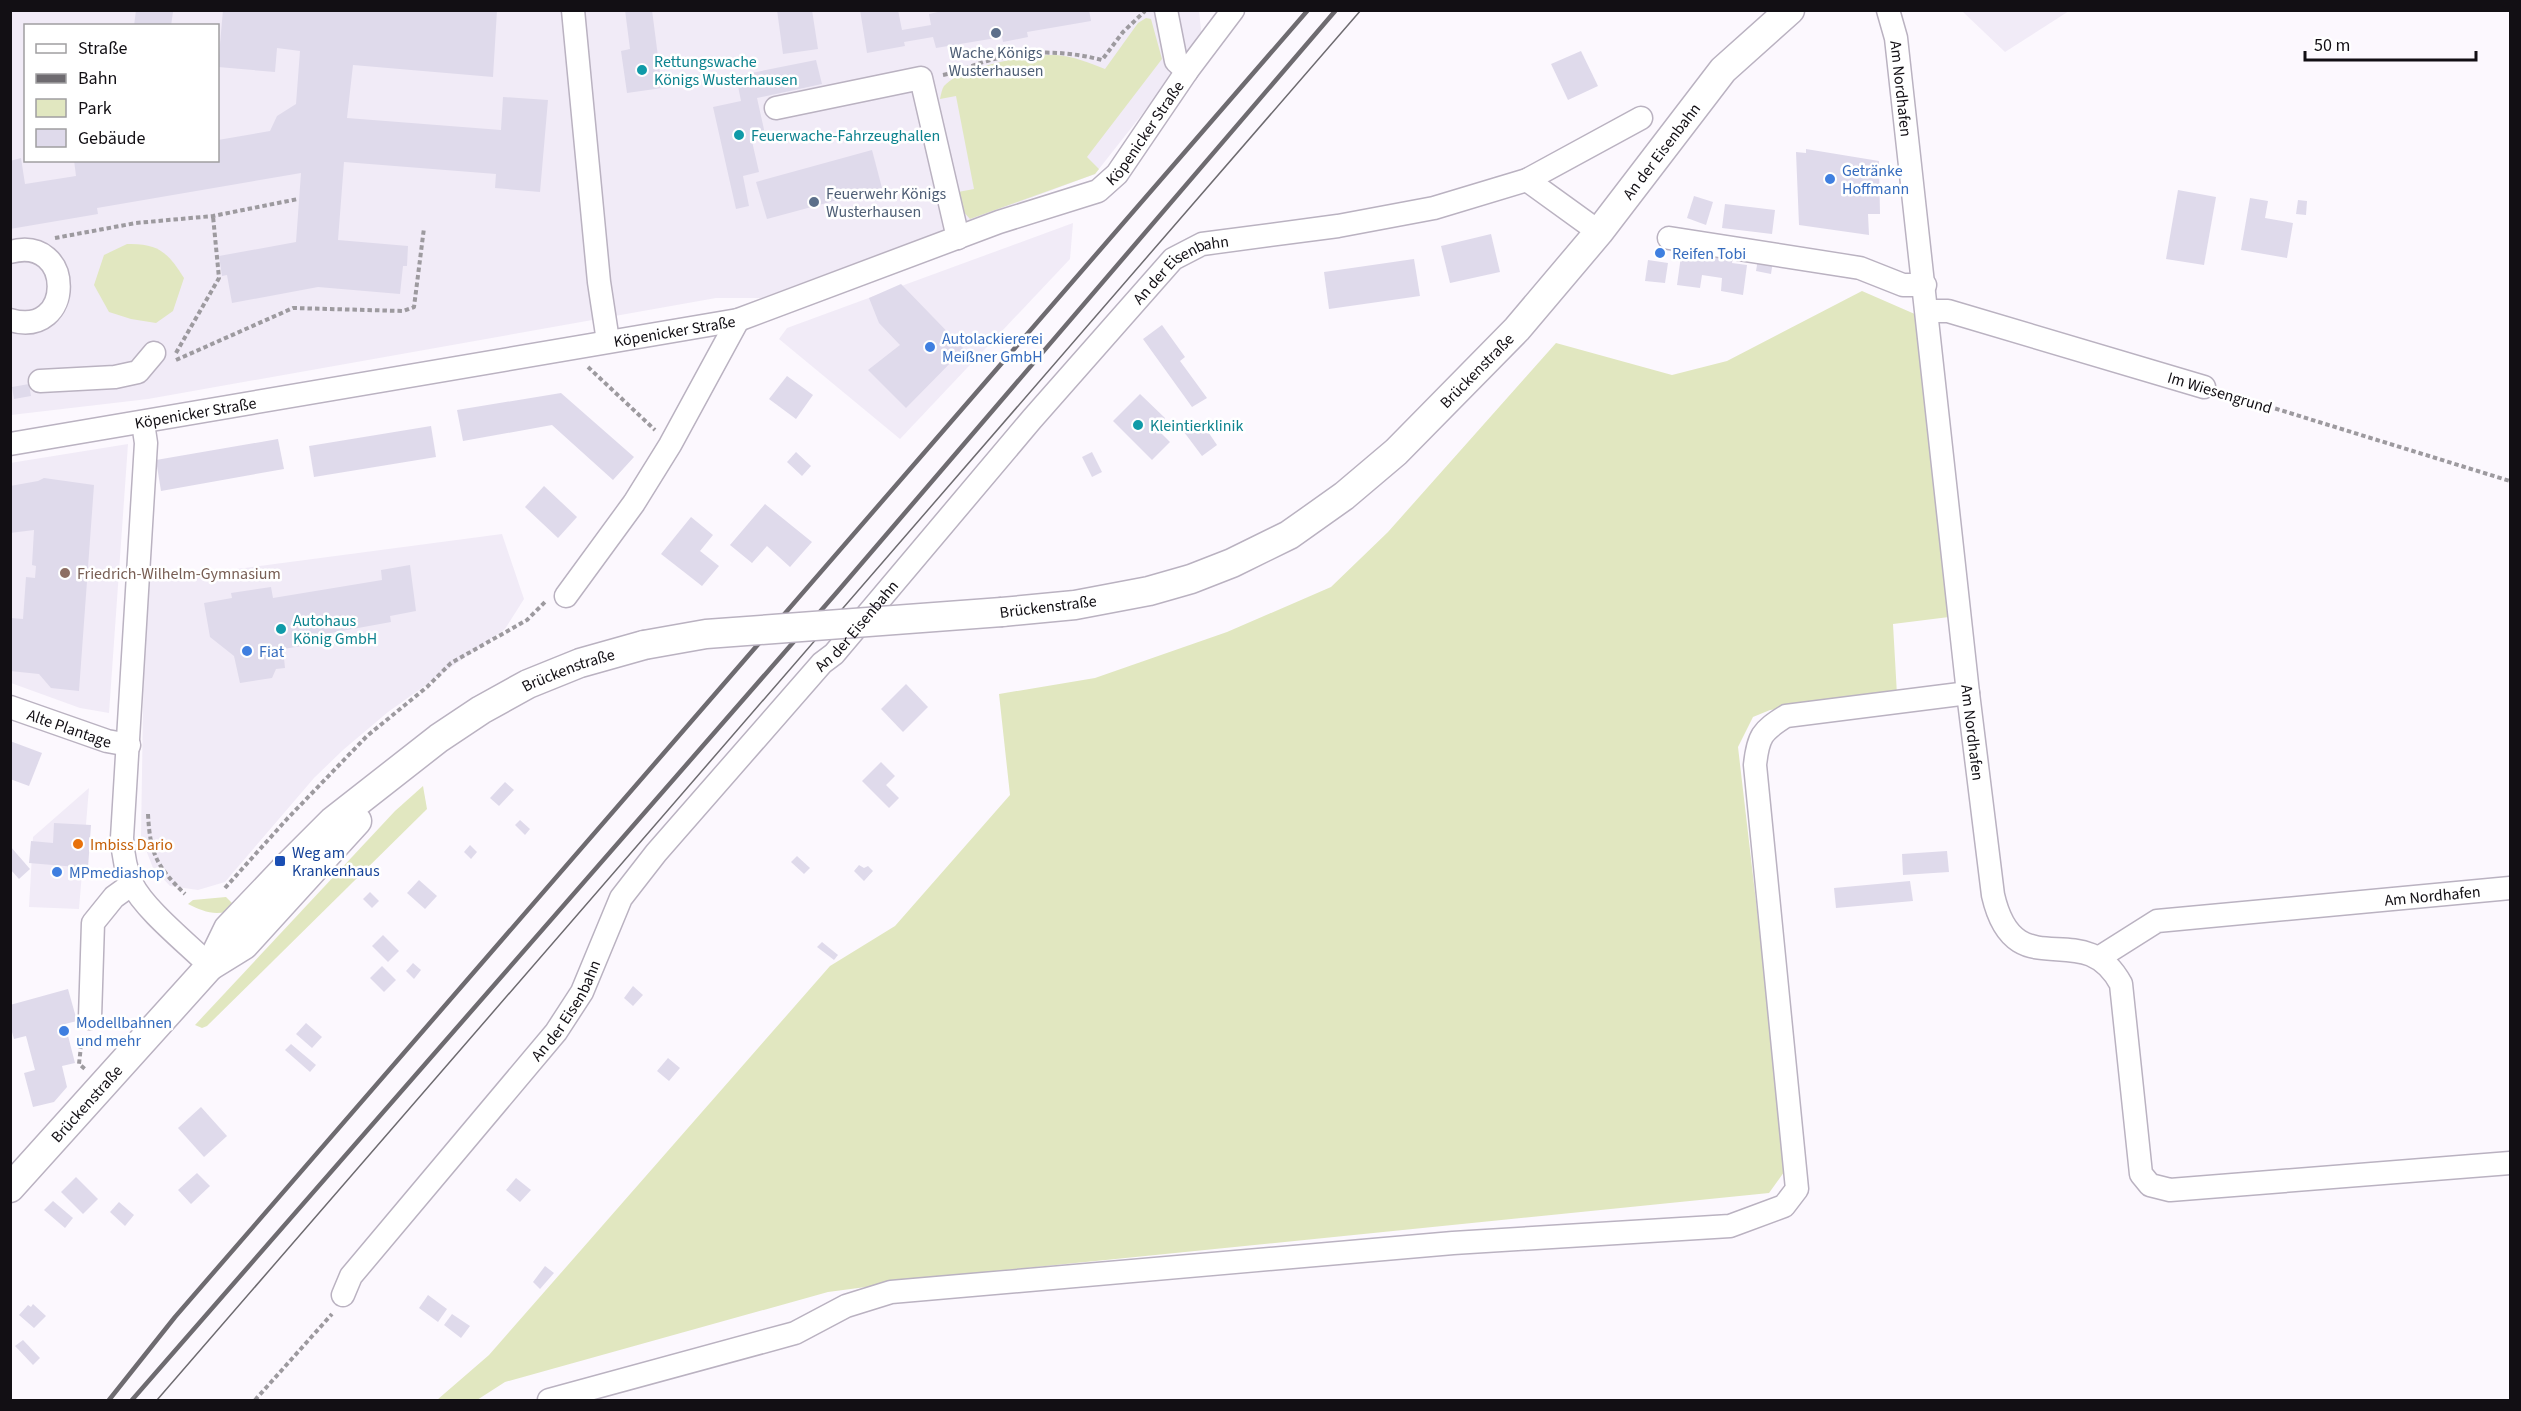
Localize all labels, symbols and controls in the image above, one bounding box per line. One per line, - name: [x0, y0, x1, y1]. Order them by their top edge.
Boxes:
- legend: [24, 24, 219, 162]
- scale bar: [2305, 24, 2476, 62]
- marker: Wache Königs Wusterhausen: [989, 26, 1003, 40]
- text: 50 m: [2314, 33, 2350, 58]
- text: Straße: [78, 36, 128, 61]
- street label: Am Nordhafen: [1884, 40, 1917, 138]
- place label: Wache Königs Wusterhausen: [948, 42, 1044, 82]
- place label: Rettungswache Königs Wusterhausen: [654, 51, 798, 91]
- marker: Rettungswache Königs Wusterhausen: [635, 63, 649, 77]
- text: Bahn: [78, 66, 117, 91]
- street label: Köpenicker Straße: [1101, 77, 1189, 191]
- text: Park: [78, 96, 112, 121]
- street label: An der Eisenbahn: [1618, 99, 1706, 204]
- place label: Feuerwache-Fahrzeughallen: [751, 125, 940, 147]
- text: Gebäude: [78, 126, 146, 151]
- marker: Feuerwache-Fahrzeughallen: [732, 128, 746, 142]
- place label: Getränke Hoffmann: [1842, 160, 1909, 200]
- marker: Getränke Hoffmann: [1823, 172, 1837, 186]
- place label: Feuerwehr Königs Wusterhausen: [826, 183, 947, 223]
- marker: Feuerwehr Königs Wusterhausen: [807, 195, 821, 209]
- street label: An der Eisenbahn: [1128, 231, 1230, 310]
- place label: Reifen Tobi: [1672, 243, 1746, 265]
- marker: Reifen Tobi: [1653, 246, 1667, 260]
- street label: Köpenicker Straße: [612, 311, 737, 353]
- place label: Autolackiererei Meißner GmbH: [942, 328, 1043, 368]
- street label: Brückenstraße: [1435, 328, 1519, 413]
- marker: Autolackiererei Meißner GmbH: [923, 340, 937, 354]
- street label: Im Wiesengrund: [2165, 367, 2275, 419]
- street label: Köpenicker Straße: [133, 392, 258, 435]
- place label: Kleintierklinik: [1150, 415, 1243, 437]
- marker: Kleintierklinik: [1131, 418, 1145, 432]
- place label: Friedrich-Wilhelm-Gymnasium: [77, 563, 281, 585]
- marker: Friedrich-Wilhelm-Gymnasium: [58, 566, 72, 580]
- street label: An der Eisenbahn: [810, 576, 904, 676]
- street label: Brückenstraße: [998, 590, 1098, 624]
- place label: Autohaus König GmbH: [293, 610, 377, 650]
- marker: Autohaus König GmbH: [274, 622, 288, 636]
- place label: Fiat: [259, 641, 285, 663]
- marker: Fiat: [240, 644, 254, 658]
- street label: Brückenstraße: [518, 644, 617, 698]
- street label: Am Nordhafen: [1955, 684, 1989, 782]
- street label: Alte Plantage: [24, 704, 113, 754]
- place label: Imbiss Dario: [90, 834, 173, 856]
- marker: Imbiss Dario: [71, 837, 85, 851]
- place label: Weg am Krankenhaus: [292, 842, 380, 882]
- marker: Weg am Krankenhaus: [273, 854, 287, 868]
- place label: MPmediashop: [69, 862, 165, 884]
- marker: MPmediashop: [50, 865, 64, 879]
- street label: Am Nordhafen: [2383, 881, 2482, 912]
- street label: An der Eisenbahn: [526, 957, 606, 1066]
- place label: Modellbahnen und mehr: [76, 1012, 172, 1052]
- marker: Modellbahnen und mehr: [57, 1024, 71, 1038]
- street label: Brückenstraße: [46, 1060, 128, 1148]

